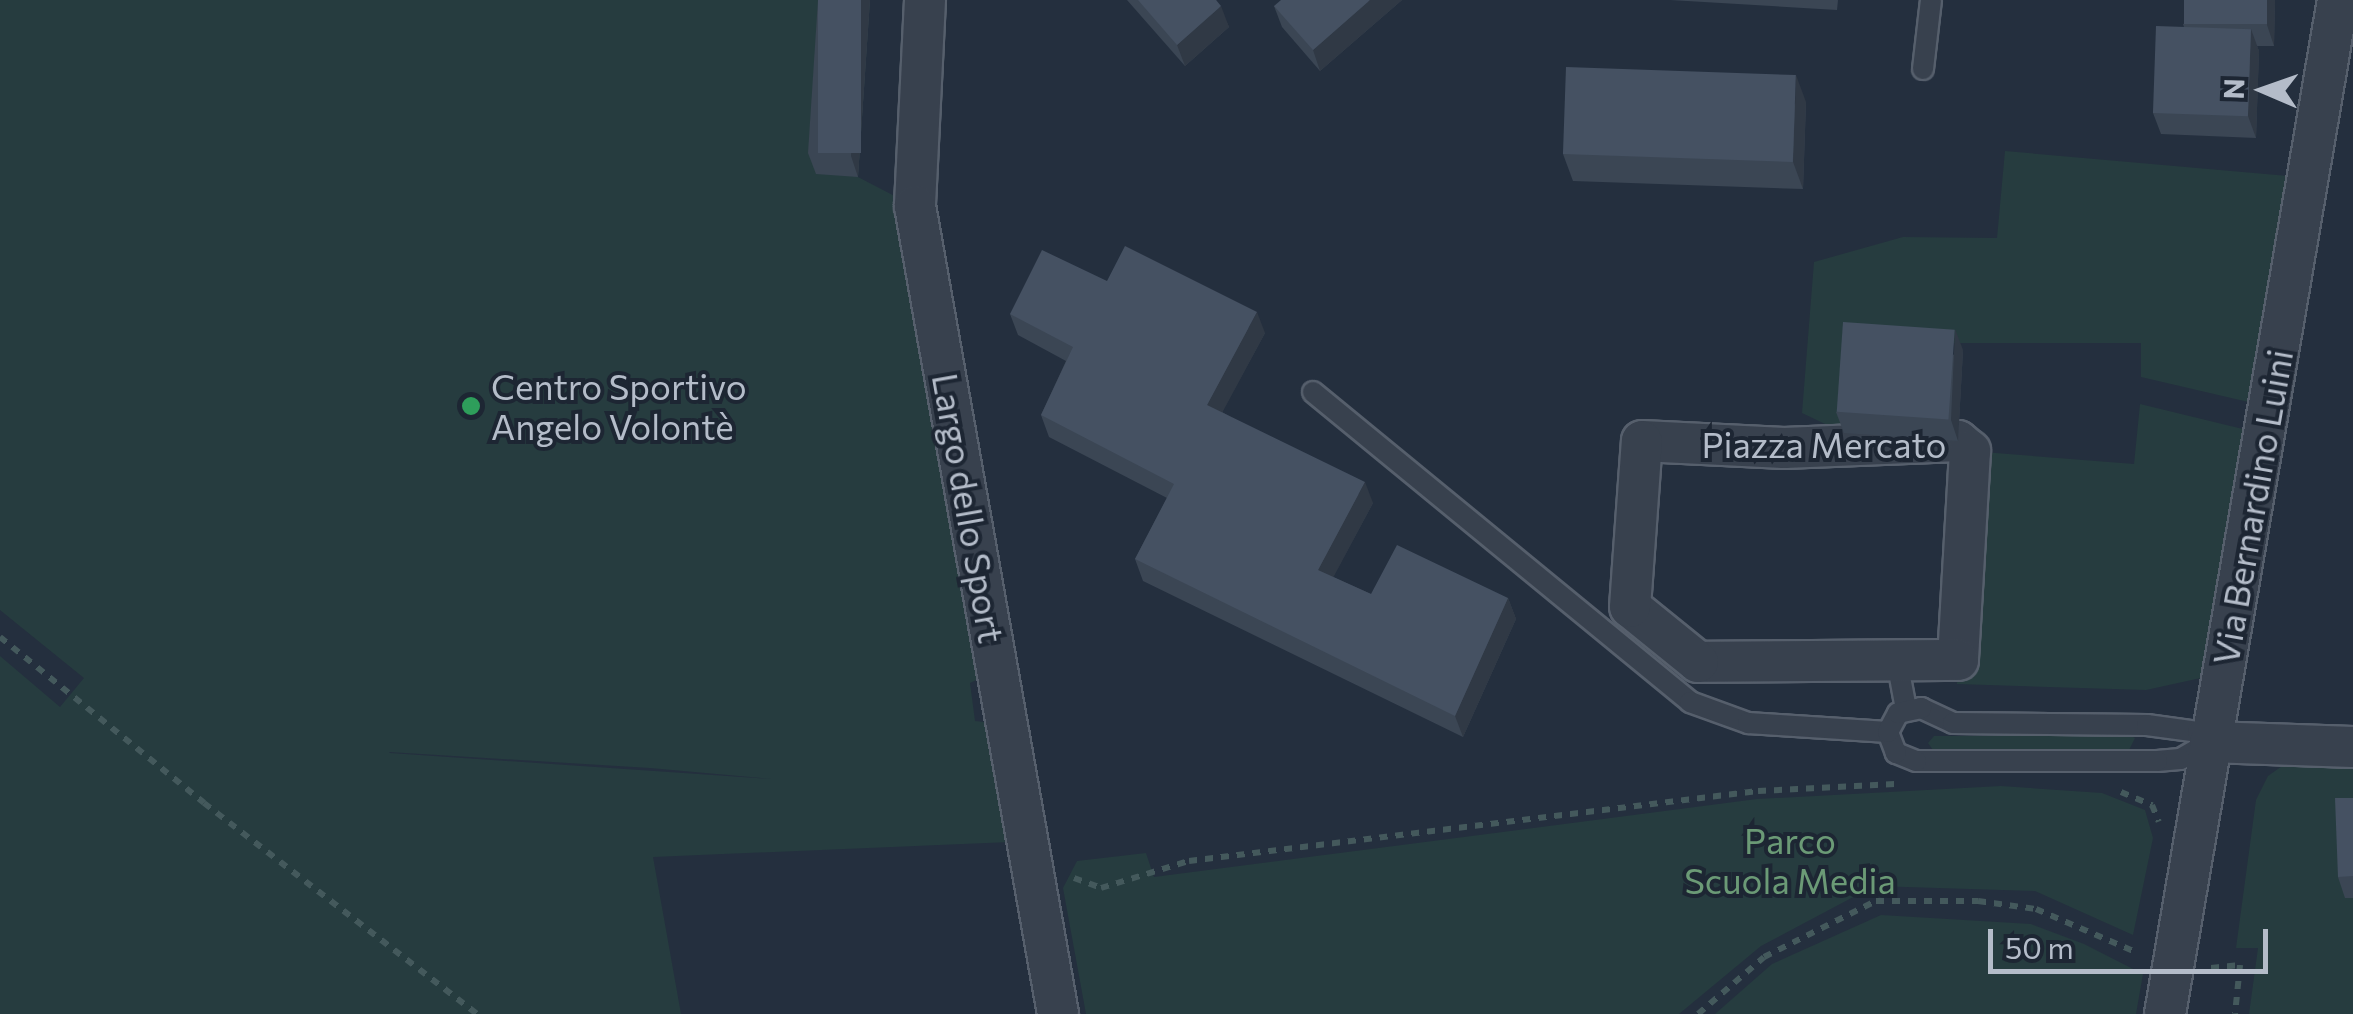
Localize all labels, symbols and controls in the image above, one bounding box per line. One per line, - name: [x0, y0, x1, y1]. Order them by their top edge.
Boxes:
- north arrow: [2213, 40, 2313, 140]
- text: N: [2216, 78, 2250, 100]
- street label: Via Bernardino Luini: [2204, 346, 2300, 668]
- place label: Centro Sportivo Angelo Volontè: [491, 365, 747, 447]
- street label: Largo dello Sport: [925, 370, 1013, 646]
- marker: Centro Sportivo Angelo Volontè: [460, 395, 482, 417]
- street label: Piazza Mercato: [1702, 423, 1946, 465]
- park label: Parco Scuola Media: [1684, 819, 1896, 901]
- scale bar: [1993, 909, 2273, 971]
- text: 50 m: [2005, 928, 2074, 965]

